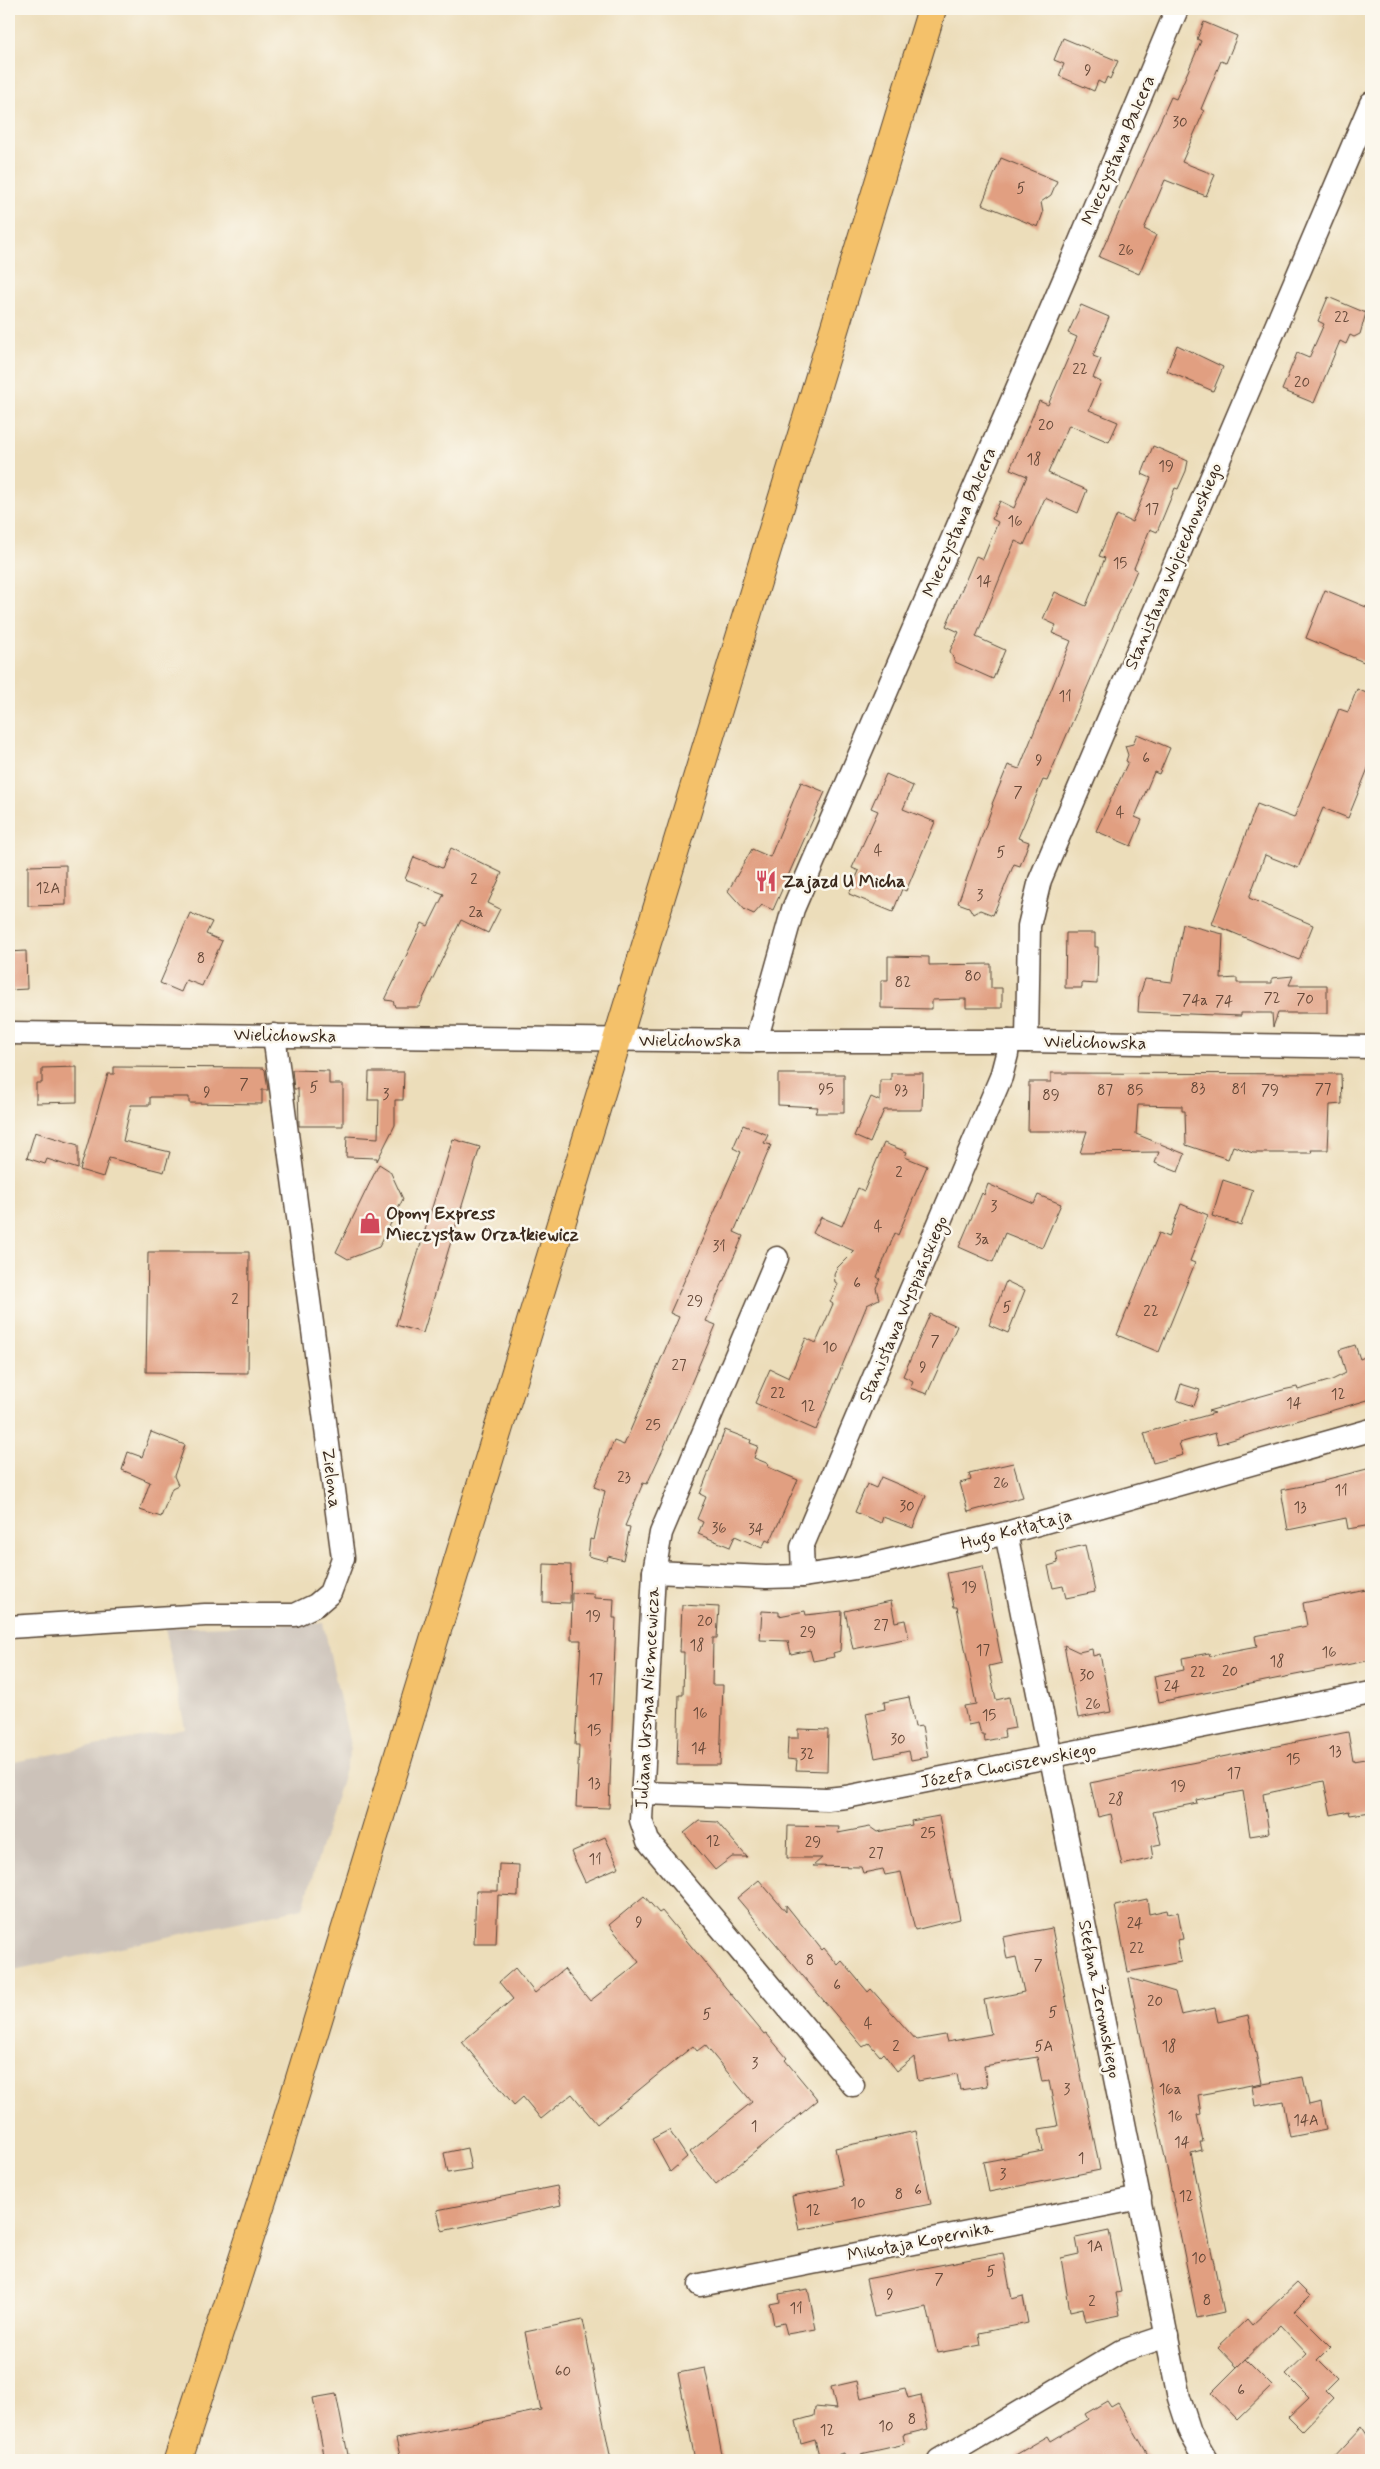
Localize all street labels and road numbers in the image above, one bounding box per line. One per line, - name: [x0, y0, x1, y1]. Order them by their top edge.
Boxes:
- street label: Mieczysława Balcera: [1076, 72, 1161, 229]
- street label: Mieczysława Balcera: [917, 444, 1002, 601]
- street label: Stanisława Wojciechowskiego: [1119, 459, 1228, 674]
- street label: Wielichowska: [233, 1023, 336, 1049]
- street label: Wielichowska: [639, 1029, 741, 1053]
- street label: Wielichowska: [1043, 1030, 1146, 1056]
- street label: Stanisława Wyspiańskiego: [854, 1212, 955, 1407]
- street label: Zielona: [315, 1447, 347, 1510]
- street label: Hugo Kołłątaja: [958, 1504, 1075, 1558]
- street label: Juliana Ursyna Niemcewicza: [630, 1586, 666, 1810]
- street label: Józefa Chociszewskiego: [918, 1737, 1098, 1795]
- street label: Stefana Żeromskiego: [1072, 1918, 1126, 2081]
- street label: Mikołaja Kopernika: [845, 2216, 995, 2268]

